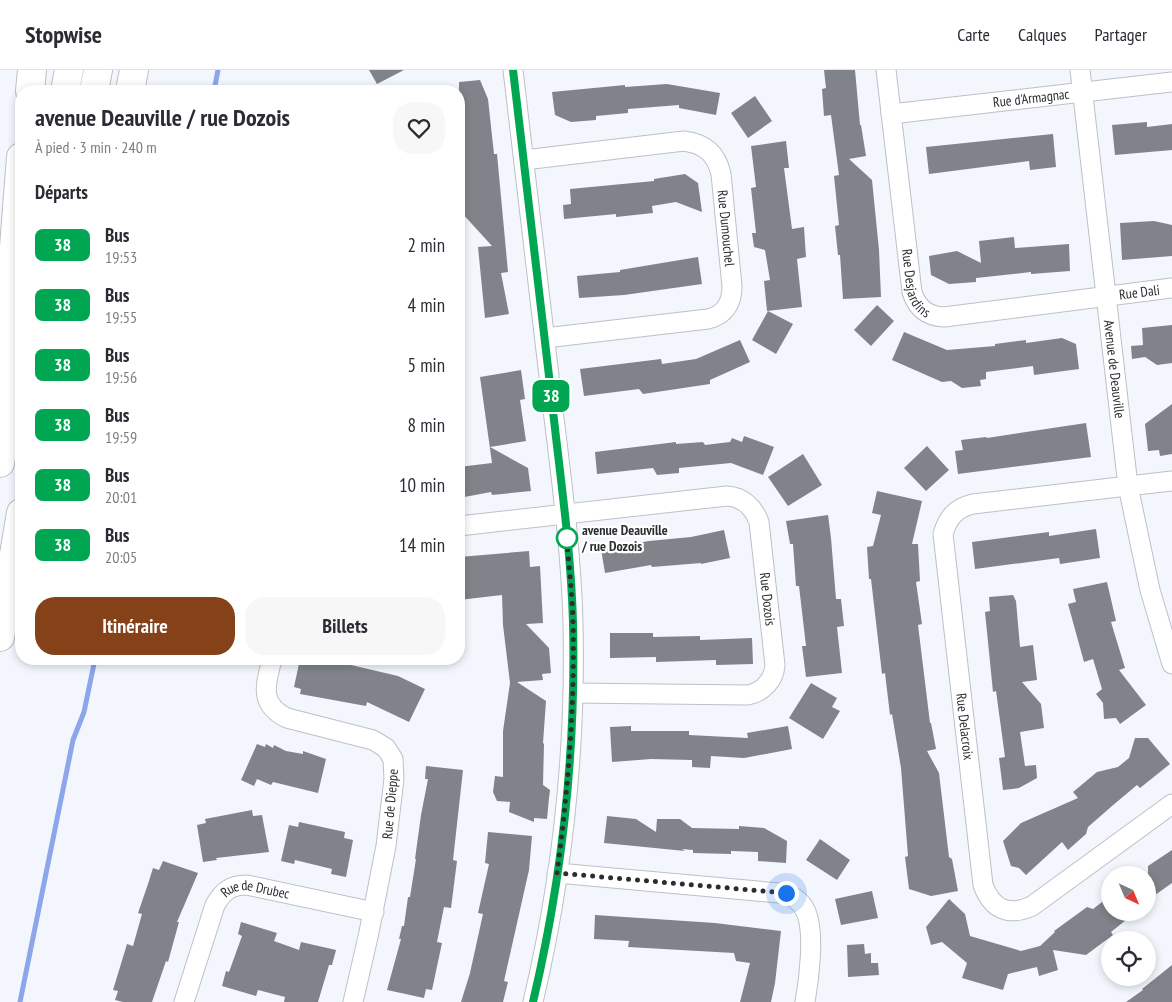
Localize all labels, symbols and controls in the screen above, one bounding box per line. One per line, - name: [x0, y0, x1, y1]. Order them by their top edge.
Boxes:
- text: Stopwise: [25, 19, 102, 50]
- text: Carte: [957, 23, 990, 46]
- text: Calques: [1018, 23, 1067, 46]
- text: Partager: [1095, 23, 1147, 46]
- street label: Rue d'Armagnac: [992, 85, 1070, 111]
- text: avenue Deauville / rue Dozois: [35, 102, 290, 133]
- button: heart: [393, 102, 445, 154]
- text: À pied · 3 min · 240 m: [35, 137, 157, 157]
- text: Départs: [35, 180, 88, 204]
- street label: Rue Dumouchel: [714, 189, 739, 268]
- text: Bus: [105, 223, 129, 247]
- text: 38: [54, 233, 71, 256]
- text: 2 min: [408, 233, 445, 257]
- text: 19:53: [105, 247, 137, 267]
- street label: Rue Desjardins: [898, 248, 934, 322]
- street label: Rue Dali: [1118, 281, 1161, 304]
- text: Bus: [105, 283, 129, 307]
- text: 38: [54, 293, 71, 316]
- text: 4 min: [408, 293, 445, 317]
- text: 19:55: [105, 307, 137, 327]
- street label: Avenue de Deauville: [1100, 319, 1129, 419]
- text: Bus: [105, 343, 129, 367]
- text: 38: [54, 353, 71, 376]
- text: 5 min: [408, 353, 445, 377]
- text: 19:56: [105, 367, 137, 387]
- line badge: 38: [528, 380, 574, 412]
- text: 38: [542, 384, 560, 407]
- text: Bus: [105, 403, 129, 427]
- text: 38: [54, 413, 71, 436]
- text: 8 min: [408, 413, 445, 437]
- text: 19:59: [105, 427, 137, 447]
- text: Bus: [105, 463, 129, 487]
- text: 38: [54, 473, 71, 496]
- text: 10 min: [399, 473, 445, 497]
- text: 20:01: [105, 487, 137, 507]
- place label: avenue Deauville / rue Dozois: [581, 521, 668, 555]
- text: Bus: [105, 523, 129, 547]
- marker: avenue Deauville / rue Dozois: [556, 527, 578, 549]
- text: 38: [54, 533, 71, 556]
- text: 14 min: [399, 533, 445, 557]
- text: 20:05: [105, 547, 137, 567]
- street label: Rue Dozois: [756, 572, 780, 627]
- button: Itinéraire: [35, 597, 235, 655]
- button: Billets: [245, 597, 445, 655]
- street label: Rue Delacroix: [952, 692, 978, 761]
- street label: Rue de Dieppe: [378, 768, 402, 840]
- north arrow: [1101, 866, 1156, 921]
- map controls: [1101, 866, 1156, 986]
- street label: Rue de Drubec: [217, 876, 291, 903]
- your location: [774, 881, 799, 906]
- button: locate: [1101, 931, 1156, 986]

